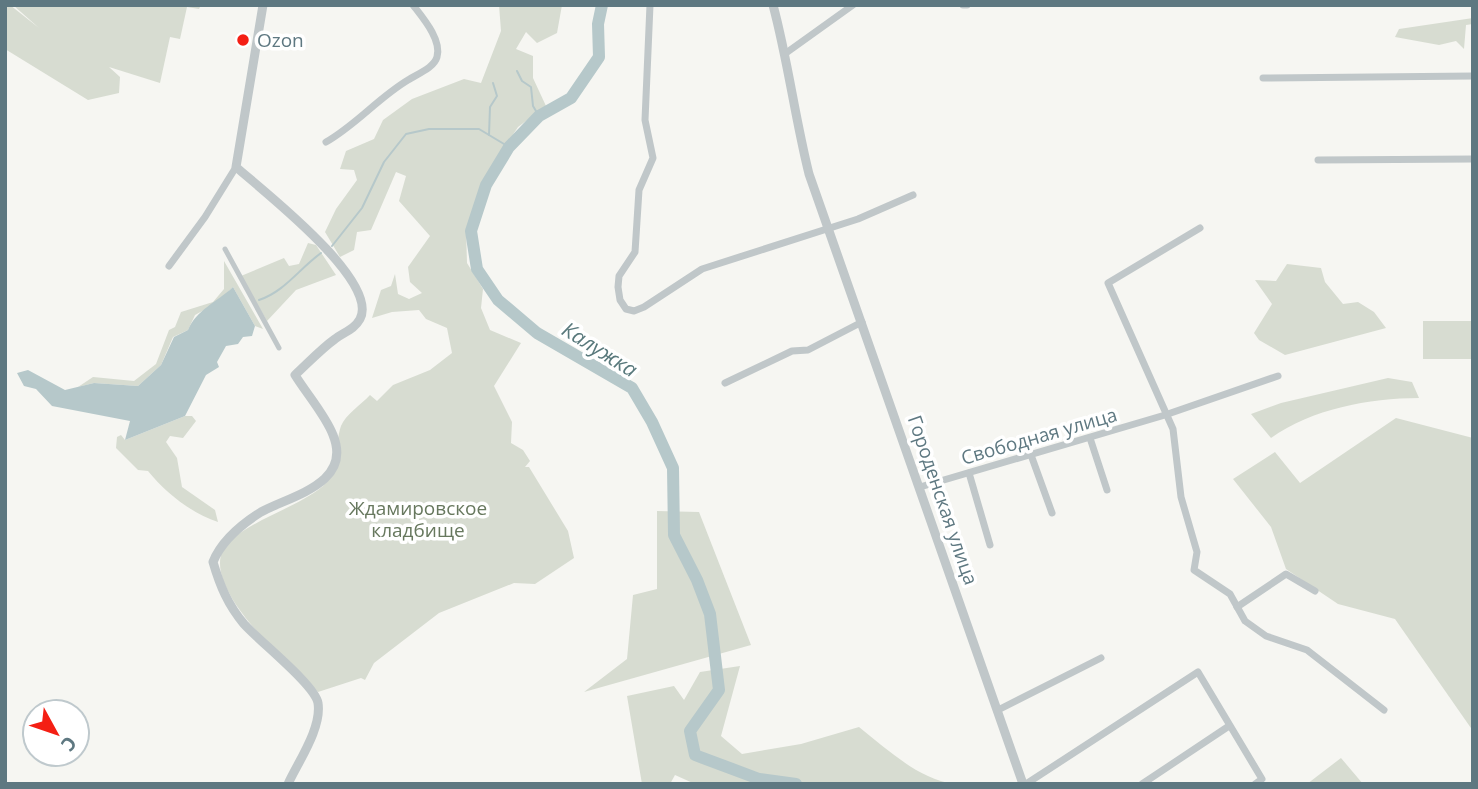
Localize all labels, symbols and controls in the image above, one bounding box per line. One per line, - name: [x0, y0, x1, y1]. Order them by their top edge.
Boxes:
- place label: Ozon: [257, 27, 304, 53]
- marker: Ozon: [235, 32, 251, 48]
- water label: Калужка: [557, 315, 643, 383]
- street label: Свободная улица: [958, 401, 1120, 471]
- street label: Городенская улица: [902, 412, 984, 588]
- park label: Ждамировское кладбище: [349, 495, 487, 543]
- north arrow: [21, 698, 91, 768]
- text: С: [55, 731, 83, 757]

